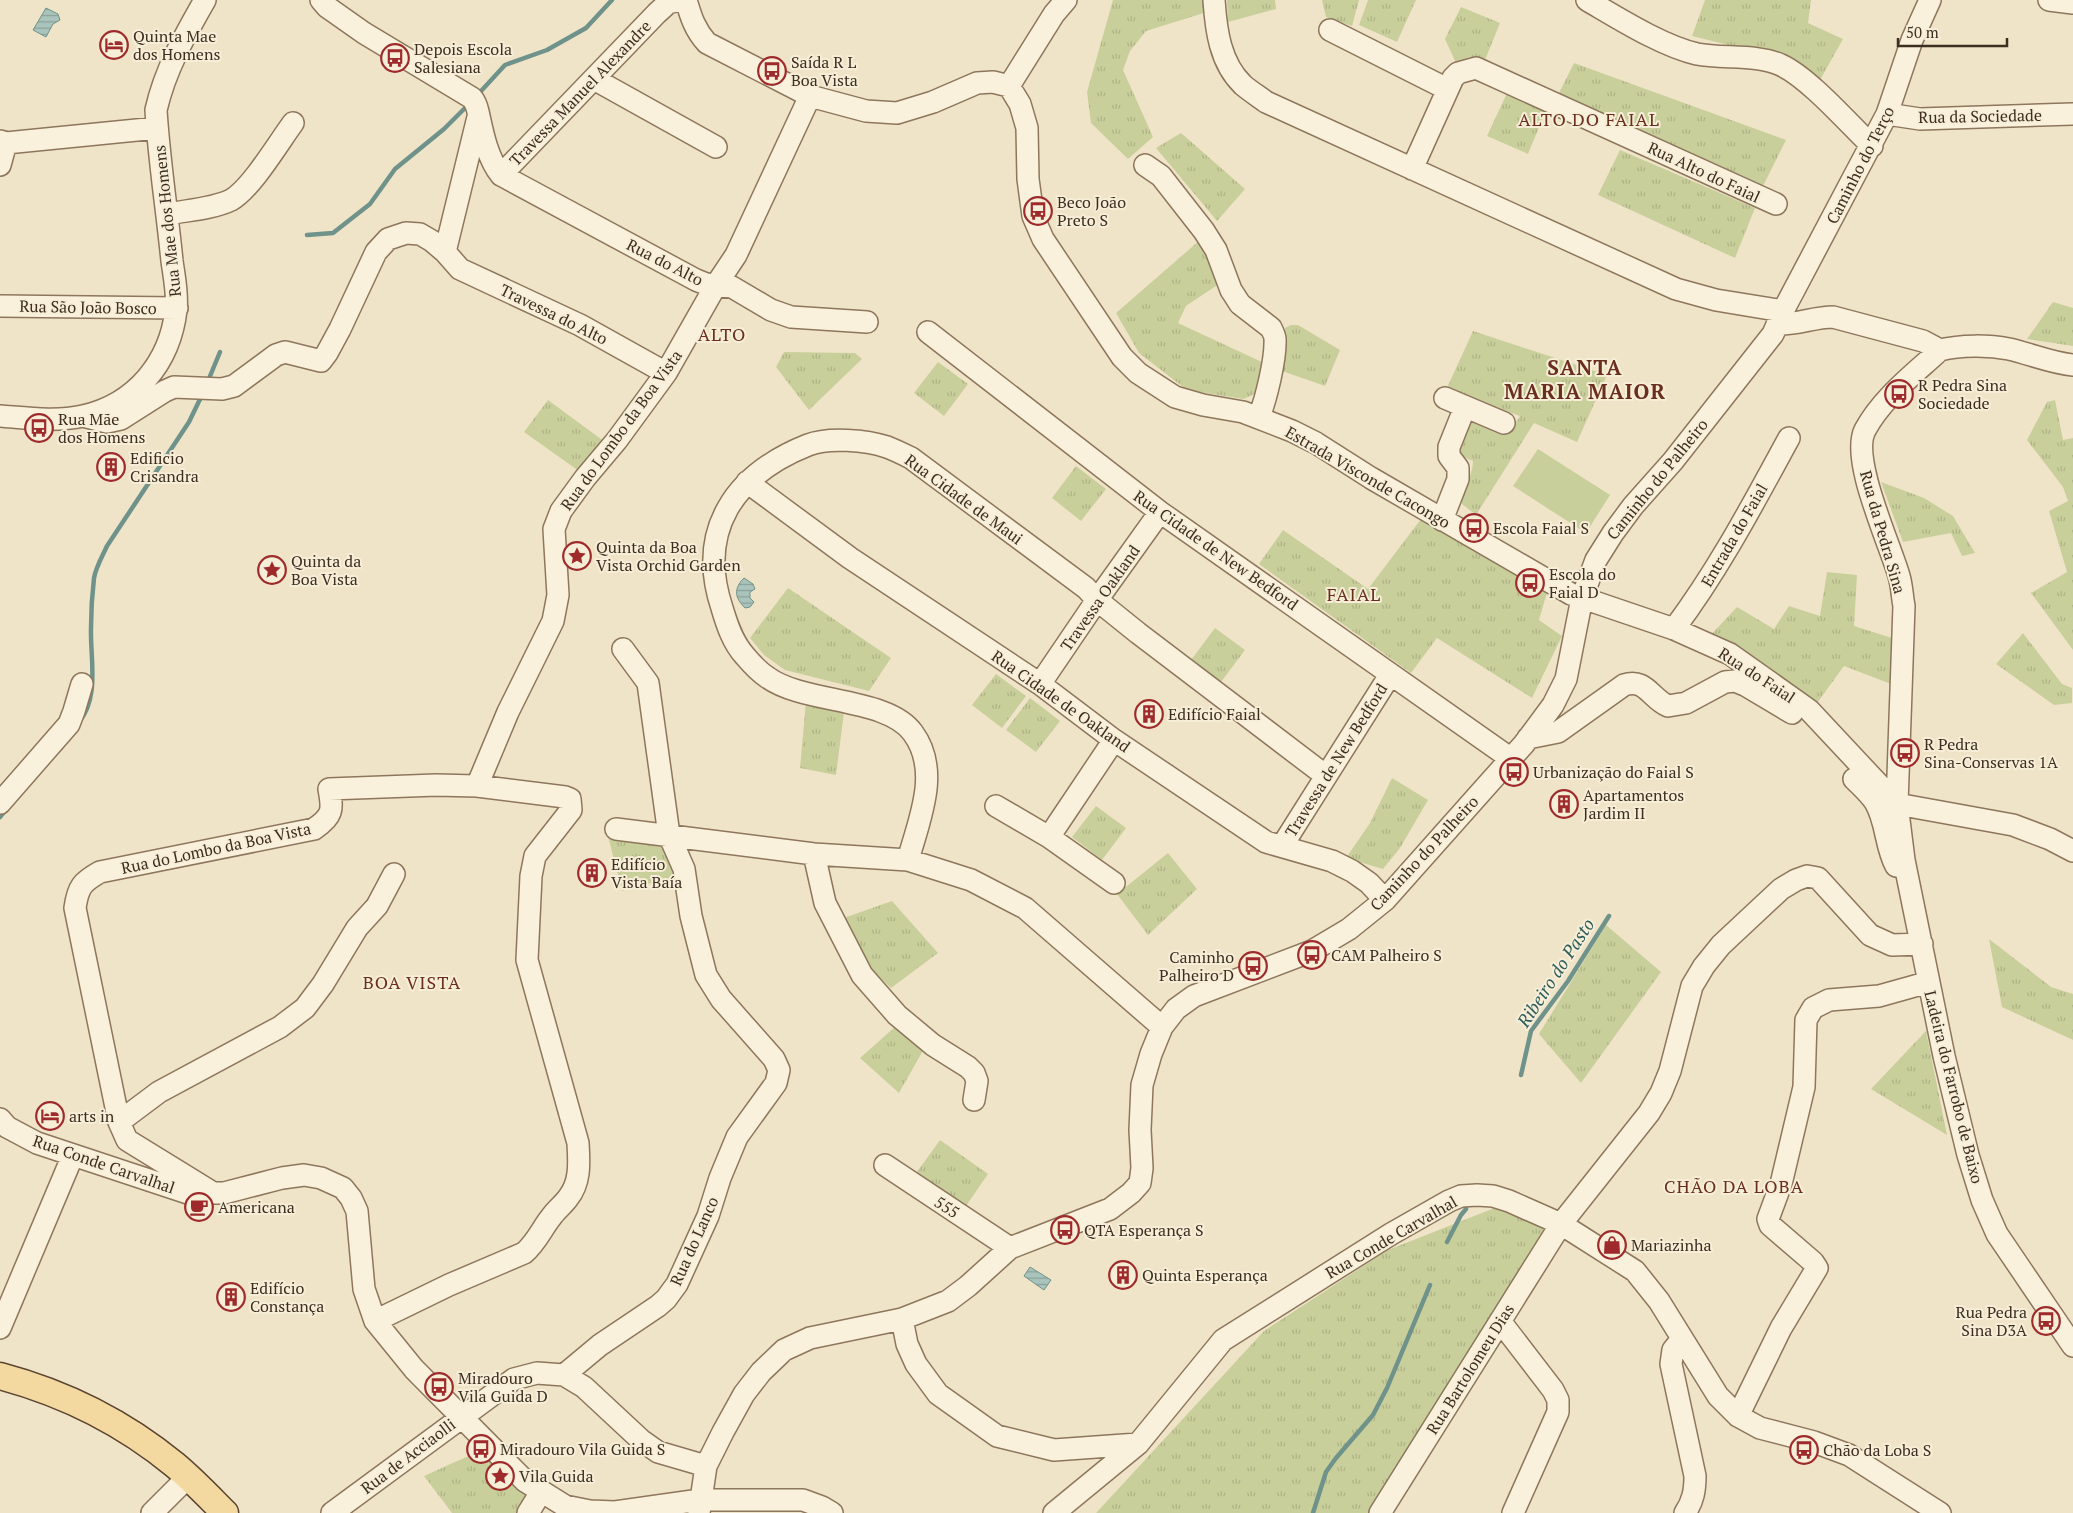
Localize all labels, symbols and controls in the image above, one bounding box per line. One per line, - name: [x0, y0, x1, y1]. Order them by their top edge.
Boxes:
- street label: Travessa Manuel Alexandre: [504, 15, 656, 171]
- scale bar: [1898, 15, 2007, 47]
- text: 50 m: [1906, 22, 1939, 42]
- place label: Quinta Mae dos Homens: [133, 25, 220, 65]
- hotel icon: Quinta Mae dos Homens: [99, 30, 129, 60]
- place label: Depois Escola Salesiana: [414, 38, 512, 78]
- bus stop icon: Depois Escola Salesiana: [380, 43, 410, 73]
- place label: Saída R L Boa Vista: [791, 51, 858, 91]
- bus stop icon: Saída R L Boa Vista: [757, 56, 787, 86]
- street label: Caminho do Terço: [1821, 102, 1899, 228]
- street label: Rua da Sociedade: [1918, 104, 2042, 128]
- district label: ALTO DO FAIAL: [1518, 107, 1660, 131]
- street label: Rua Alto do Faial: [1644, 136, 1764, 208]
- street label: Rua Mae dos Homens: [148, 144, 186, 298]
- place label: Beco João Preto S: [1057, 191, 1126, 231]
- bus stop icon: Beco João Preto S: [1023, 196, 1053, 226]
- street label: Rua do Alto: [623, 233, 707, 291]
- street label: Travessa do Alto: [497, 278, 612, 350]
- street label: Rua São João Bosco: [19, 295, 157, 319]
- district label: ALTO: [698, 322, 746, 346]
- street label: Rua do Lombo da Boa Vista: [555, 345, 687, 515]
- district label: SANTA MARIA MAIOR: [1504, 353, 1666, 405]
- place label: R Pedra Sina Sociedade: [1918, 374, 2007, 414]
- bus stop icon: R Pedra Sina Sociedade: [1884, 379, 1914, 409]
- place label: Rua Mãe dos Homens: [58, 408, 145, 448]
- bus stop icon: Rua Mãe dos Homens: [24, 413, 54, 443]
- street label: Caminho do Palheiro: [1601, 414, 1713, 544]
- street label: Estrada Visconde Cacongo: [1282, 421, 1455, 533]
- place label: Edificio Crisandra: [130, 447, 199, 487]
- street label: Rua Cidade de Maui: [900, 449, 1028, 549]
- building icon: Edificio Crisandra: [96, 452, 126, 482]
- street label: Rua da Pedra Sina: [1855, 468, 1911, 596]
- street label: Entrada do Faial: [1695, 479, 1773, 591]
- street label: Rua Cidade de New Bedford: [1129, 485, 1303, 615]
- bus stop icon: Escola Faial S: [1459, 513, 1489, 543]
- place label: Escola Faial S: [1493, 517, 1589, 539]
- place label: Quinta da Boa Vista Orchid Garden: [596, 536, 741, 576]
- street label: Travessa Oakland: [1055, 540, 1145, 655]
- place icon: Quinta da Boa Vista Orchid Garden: [562, 541, 592, 571]
- place label: Quinta da Boa Vista: [291, 550, 361, 590]
- place icon: Quinta da Boa Vista: [257, 555, 287, 585]
- place label: Escola do Faial D: [1549, 563, 1616, 603]
- bus stop icon: Escola do Faial D: [1515, 568, 1545, 598]
- district label: FAIAL: [1327, 582, 1381, 606]
- street label: Rua do Faial: [1714, 642, 1800, 708]
- street label: Rua Cidade de Oakland: [987, 645, 1135, 757]
- street label: Travessa de New Bedford: [1280, 679, 1392, 841]
- building icon: Edifício Faial: [1134, 699, 1164, 729]
- place label: Edifício Faial: [1168, 703, 1261, 725]
- place label: R Pedra Sina-Conservas 1A: [1924, 733, 2058, 773]
- bus stop icon: R Pedra Sina-Conservas 1A: [1890, 738, 1920, 768]
- bus stop icon: Urbanização do Faial S: [1499, 757, 1529, 787]
- place label: Urbanização do Faial S: [1533, 761, 1694, 783]
- place label: Apartamentos Jardim II: [1583, 784, 1684, 824]
- building icon: Apartamentos Jardim II: [1549, 789, 1579, 819]
- street label: Caminho do Palheiro: [1365, 791, 1483, 915]
- street label: Rua do Lombo da Boa Vista: [119, 817, 313, 879]
- place label: Edifício Vista Baía: [611, 853, 682, 893]
- building icon: Edifício Vista Baía: [577, 858, 607, 888]
- water label: Ribeiro do Pasto: [1510, 913, 1599, 1032]
- bus stop icon: CAM Palheiro S: [1297, 940, 1327, 970]
- place label: CAM Palheiro S: [1331, 944, 1442, 966]
- place label: Caminho Palheiro D: [1159, 946, 1234, 986]
- bus stop icon: Caminho Palheiro D: [1238, 951, 1268, 981]
- district label: BOA VISTA: [363, 970, 461, 994]
- street label: Ladeira do Farrobo de Baixo: [1919, 988, 1989, 1186]
- hotel icon: arts in: [35, 1101, 65, 1131]
- place label: arts in: [69, 1105, 115, 1127]
- street label: Rua Conde Carvalhal: [30, 1129, 178, 1199]
- district label: CHÃO DA LOBA: [1664, 1174, 1804, 1198]
- street label: Rua Conde Carvalhal: [1321, 1190, 1461, 1284]
- street label: 555: [930, 1191, 964, 1223]
- cafe icon: Americana: [184, 1192, 214, 1222]
- street label: Rua do Lanco: [665, 1193, 723, 1289]
- place label: Americana: [218, 1196, 295, 1218]
- bus stop icon: QTA Esperança S: [1050, 1215, 1080, 1245]
- place label: QTA Esperança S: [1084, 1219, 1204, 1241]
- shop icon: Mariazinha: [1597, 1230, 1627, 1260]
- place label: Mariazinha: [1631, 1234, 1712, 1256]
- building icon: Quinta Esperança: [1108, 1260, 1138, 1290]
- place label: Quinta Esperança: [1142, 1264, 1268, 1286]
- place label: Edifício Constança: [250, 1277, 324, 1317]
- building icon: Edifício Constança: [216, 1282, 246, 1312]
- street label: Rua Bartolomeu Dias: [1421, 1300, 1519, 1438]
- place label: Rua Pedra Sina D3A: [1955, 1301, 2027, 1341]
- bus stop icon: Rua Pedra Sina D3A: [2031, 1306, 2061, 1336]
- place label: Miradouro Vila Guida D: [458, 1367, 548, 1407]
- bus stop icon: Miradouro Vila Guida D: [424, 1372, 454, 1402]
- street label: Rua de Acciaolli: [356, 1413, 460, 1499]
- bus stop icon: Miradouro Vila Guida S: [466, 1434, 496, 1464]
- bus stop icon: Chão da Loba S: [1789, 1435, 1819, 1465]
- place label: Miradouro Vila Guida S: [500, 1438, 665, 1460]
- place label: Chão da Loba S: [1823, 1439, 1931, 1461]
- place icon: Vila Guida: [485, 1461, 515, 1491]
- place label: Vila Guida: [519, 1465, 594, 1487]

